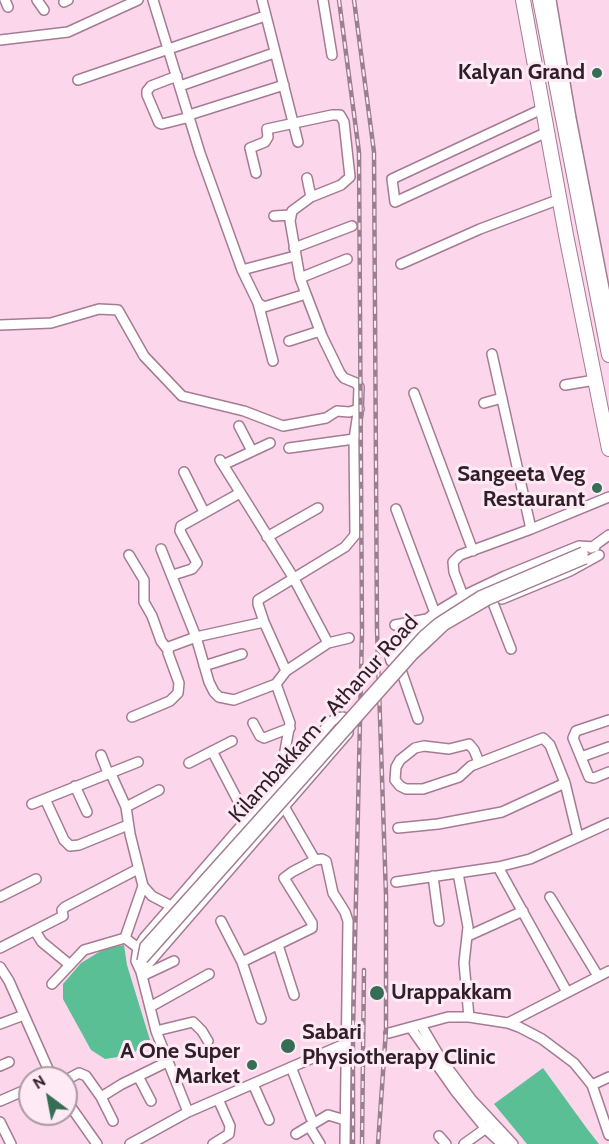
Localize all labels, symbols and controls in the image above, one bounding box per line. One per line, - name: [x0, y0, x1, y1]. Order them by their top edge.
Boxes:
- place label: Kalyan Grand: [458, 60, 585, 86]
- marker: Kalyan Grand: [590, 66, 604, 80]
- place label: Sangeeta Veg Restaurant: [457, 462, 585, 514]
- marker: Sangeeta Veg Restaurant: [590, 481, 604, 495]
- street label: Kilambakkam - Athanur Road: [224, 610, 424, 828]
- place label: Urappakkam: [391, 980, 512, 1006]
- marker: Urappakkam: [368, 984, 386, 1002]
- place label: Sabari Physiotherapy Clinic: [302, 1020, 496, 1072]
- marker: Sabari Physiotherapy Clinic: [279, 1037, 297, 1055]
- place label: A One Super Market: [120, 1039, 240, 1090]
- marker: A One Super Market: [245, 1058, 259, 1072]
- north arrow: [18, 1066, 78, 1126]
- text: N: [29, 1071, 49, 1093]

